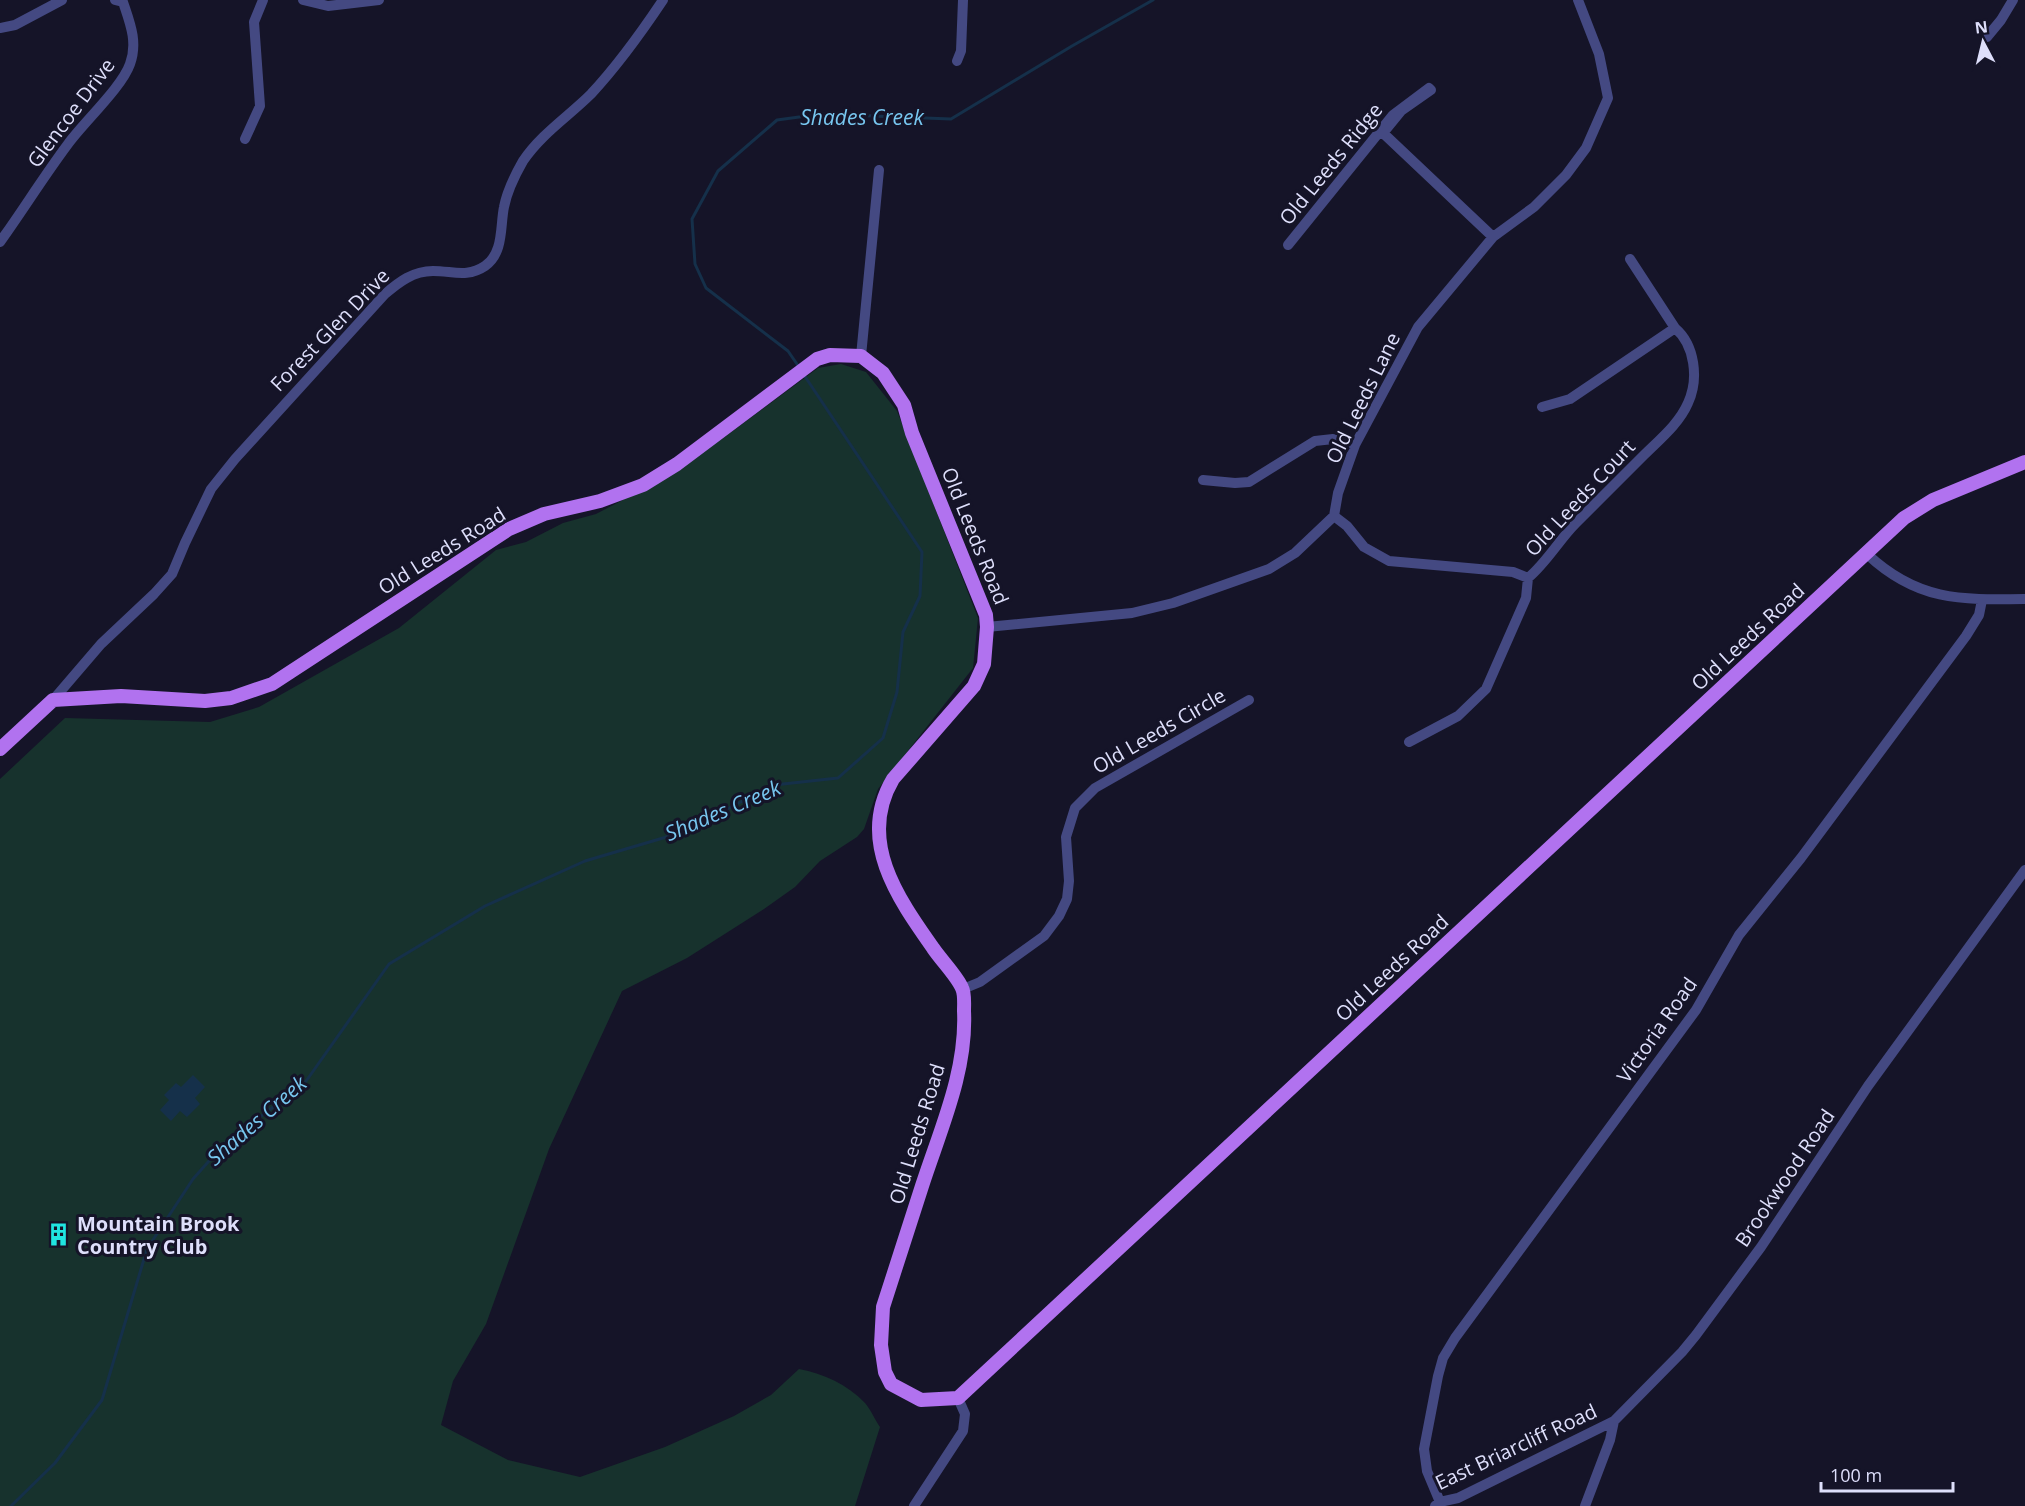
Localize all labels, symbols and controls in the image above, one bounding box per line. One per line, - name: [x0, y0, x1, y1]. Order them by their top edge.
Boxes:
- north arrow: [1953, 12, 2013, 72]
- text: N: [1973, 15, 1989, 39]
- street label: Glencoe Drive: [21, 53, 121, 173]
- street label: Old Leeds Ridge: [1273, 97, 1388, 230]
- water label: Shades Creek: [800, 103, 924, 131]
- street label: Forest Glen Drive: [264, 262, 395, 397]
- street label: Old Leeds Lane: [1319, 328, 1406, 468]
- street label: Old Leeds Court: [1519, 434, 1641, 562]
- street label: Old Leeds Road: [936, 463, 1015, 608]
- street label: Old Leeds Road: [373, 501, 511, 601]
- street label: Old Leeds Road: [1685, 577, 1810, 696]
- street label: Old Leeds Circle: [1087, 681, 1230, 780]
- water label: Shades Creek: [660, 773, 786, 847]
- street label: Old Leeds Road: [1329, 908, 1454, 1027]
- street label: Victoria Road: [1610, 972, 1703, 1088]
- street label: Old Leeds Road: [882, 1060, 951, 1207]
- water label: Shades Creek: [201, 1069, 313, 1171]
- street label: Brookwood Road: [1729, 1104, 1841, 1252]
- place label: Mountain Brook Country Club: [77, 1210, 240, 1260]
- building icon: Mountain Brook Country Club: [46, 1222, 72, 1248]
- street label: East Briarcliff Road: [1431, 1397, 1601, 1496]
- scale bar: [1821, 1455, 1953, 1493]
- text: 100 m: [1830, 1463, 1882, 1487]

